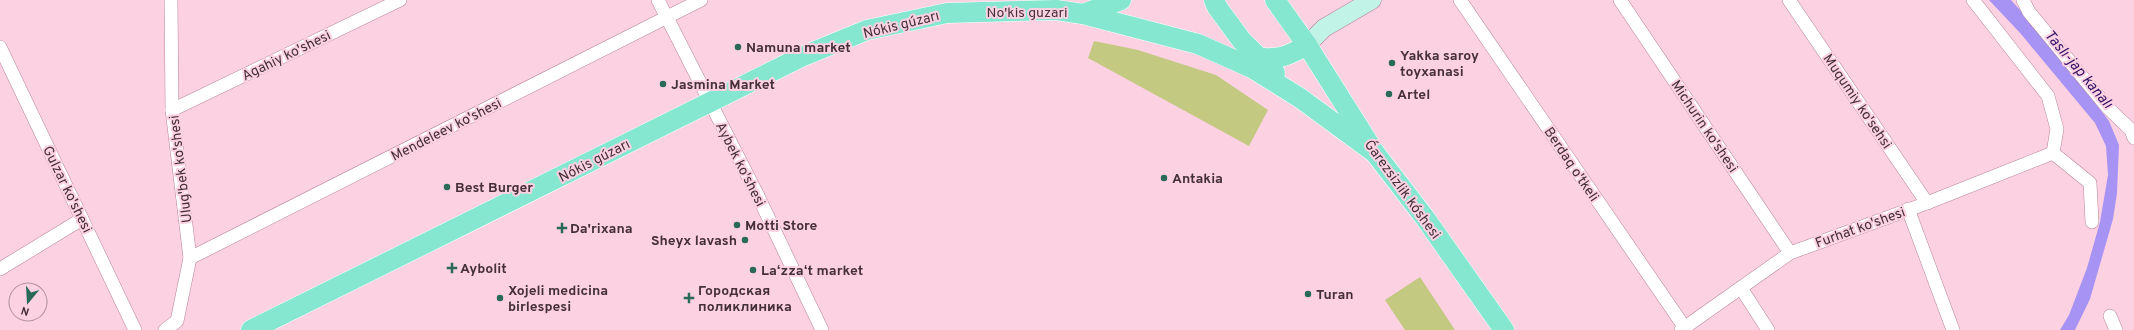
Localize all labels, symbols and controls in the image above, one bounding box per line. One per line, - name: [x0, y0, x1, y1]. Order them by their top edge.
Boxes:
- street label: No'kis guzari: [987, 5, 1067, 22]
- street label: Nókis gúzarı: [862, 8, 941, 43]
- street label: Agahiy ko'shesi: [239, 27, 334, 85]
- water label: Taslı-jap kanalı: [2039, 27, 2116, 113]
- place label: Namuna market: [746, 40, 851, 57]
- marker: Namuna market: [733, 42, 743, 52]
- place label: Yakka saroy toyxanasi: [1400, 48, 1479, 81]
- street label: Muqumiy ko'sehsi: [1819, 51, 1895, 153]
- marker: Yakka saroy toyxanasi: [1387, 58, 1397, 68]
- place label: Jasmina Market: [671, 77, 775, 94]
- street label: Michurin ko'shesi: [1667, 77, 1741, 176]
- marker: Jasmina Market: [658, 79, 668, 89]
- place label: Artel: [1397, 87, 1430, 104]
- marker: Artel: [1384, 89, 1394, 99]
- street label: Mendeleev ko'shesi: [389, 95, 505, 166]
- street label: Ulug'bek ko'shesi: [166, 114, 197, 224]
- street label: Aybek ko'shesi: [711, 120, 768, 210]
- street label: Berdaq o'tkeli: [1540, 124, 1602, 205]
- street label: Nókis gúzarı: [556, 136, 633, 187]
- street label: Ǵarezsizlik kóshesi: [1360, 136, 1444, 243]
- street label: Gulzar ko'shesi: [38, 143, 95, 236]
- place label: Antakia: [1172, 171, 1223, 188]
- marker: Antakia: [1159, 173, 1169, 183]
- place label: Best Burger: [455, 180, 533, 197]
- marker: Best Burger: [442, 182, 452, 192]
- street label: Furhat ko'shesi: [1813, 204, 1908, 253]
- place label: Motti Store: [745, 218, 818, 235]
- marker: Motti Store: [732, 220, 742, 230]
- place label: Da'rixana: [570, 221, 633, 238]
- marker: Da'rixana: [557, 223, 567, 233]
- place label: Sheyx lavash: [651, 233, 737, 250]
- marker: Sheyx lavash: [740, 235, 750, 245]
- place label: Aybolit: [460, 261, 507, 278]
- marker: Aybolit: [447, 263, 457, 273]
- place label: Laʻzzaʻt market: [761, 263, 863, 280]
- marker: Laʻzzaʻt market: [748, 265, 758, 275]
- north arrow: [8, 282, 48, 322]
- place label: Xojeli medicina birlespesi: [508, 283, 608, 316]
- place label: Городская поликлиника: [698, 283, 792, 316]
- place label: Turan: [1316, 287, 1354, 304]
- marker: Turan: [1303, 289, 1313, 299]
- marker: Городская поликлиника: [683, 292, 695, 304]
- marker: Xojeli medicina birlespesi: [495, 293, 505, 303]
- text: N: [19, 303, 31, 318]

